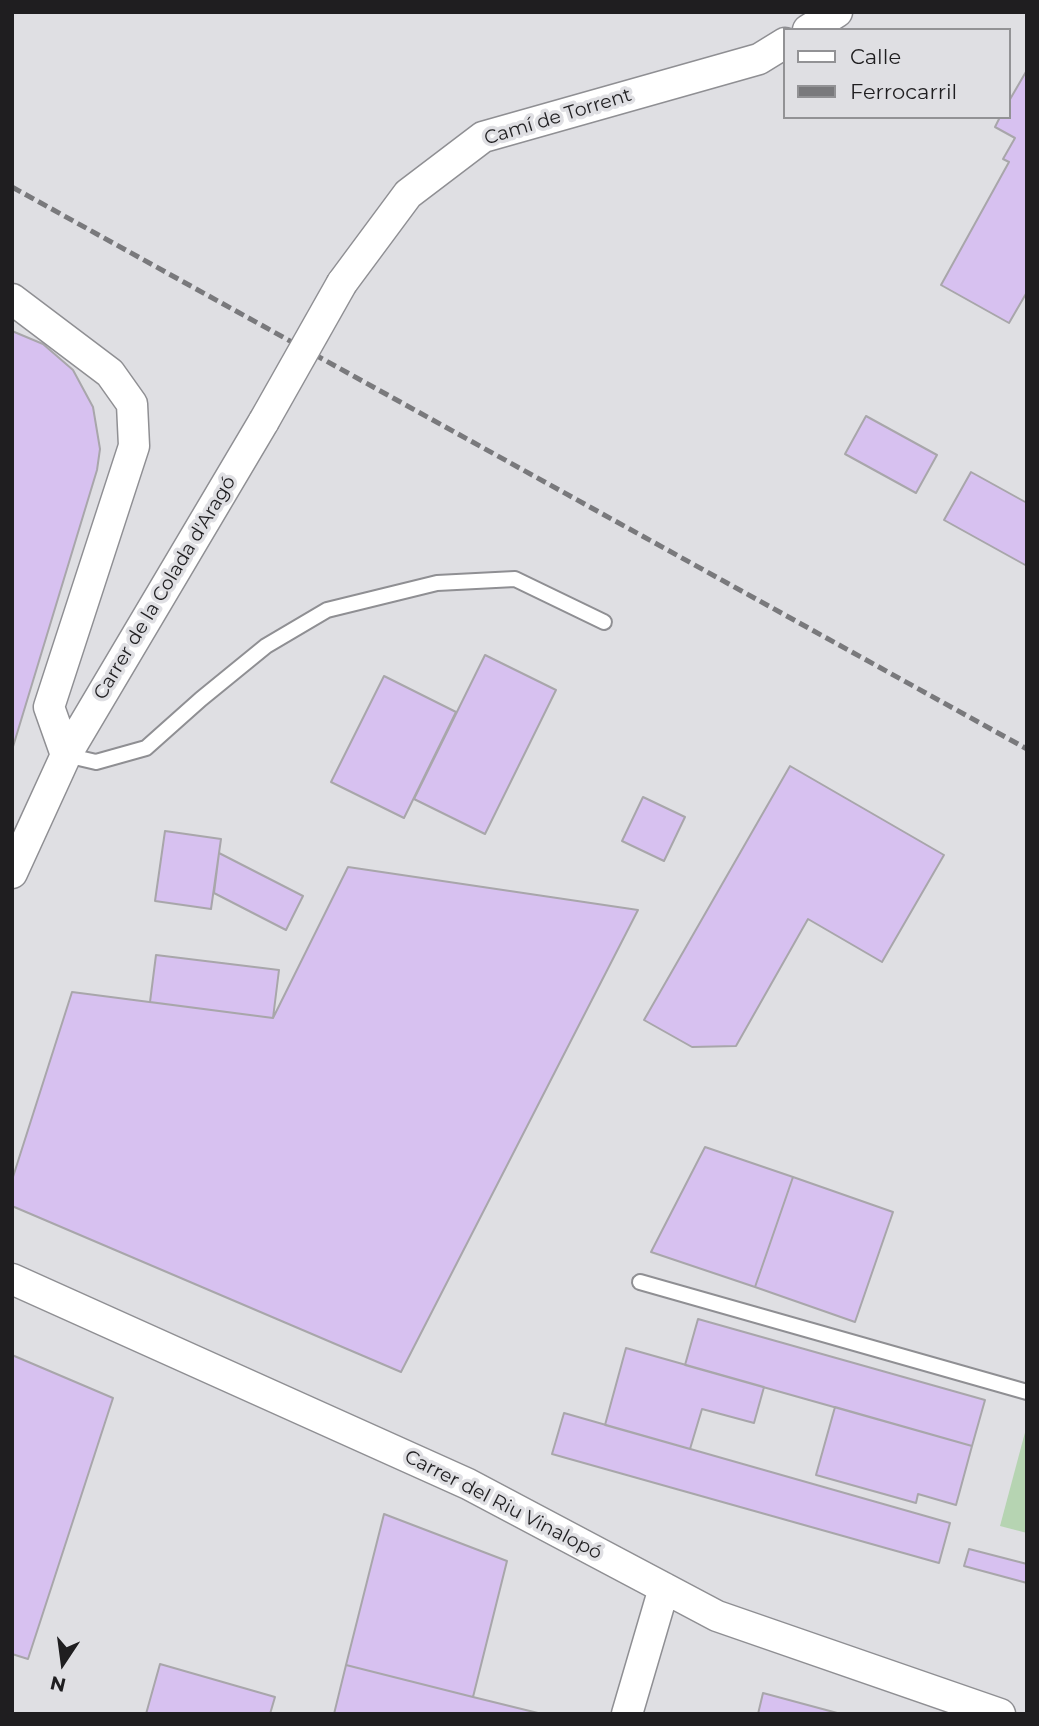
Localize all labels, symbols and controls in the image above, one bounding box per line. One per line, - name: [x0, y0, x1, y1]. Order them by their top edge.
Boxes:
- legend: [783, 28, 1011, 119]
- text: Calle: [850, 44, 901, 69]
- text: Ferrocarril: [850, 79, 957, 104]
- street label: Camí de Torrent: [482, 84, 634, 150]
- street label: Carrer de la Colada d'Aragó: [89, 472, 241, 704]
- street label: Carrer del Riu Vinalopó: [401, 1445, 605, 1565]
- north arrow: [28, 1628, 98, 1698]
- text: N: [48, 1671, 68, 1697]

